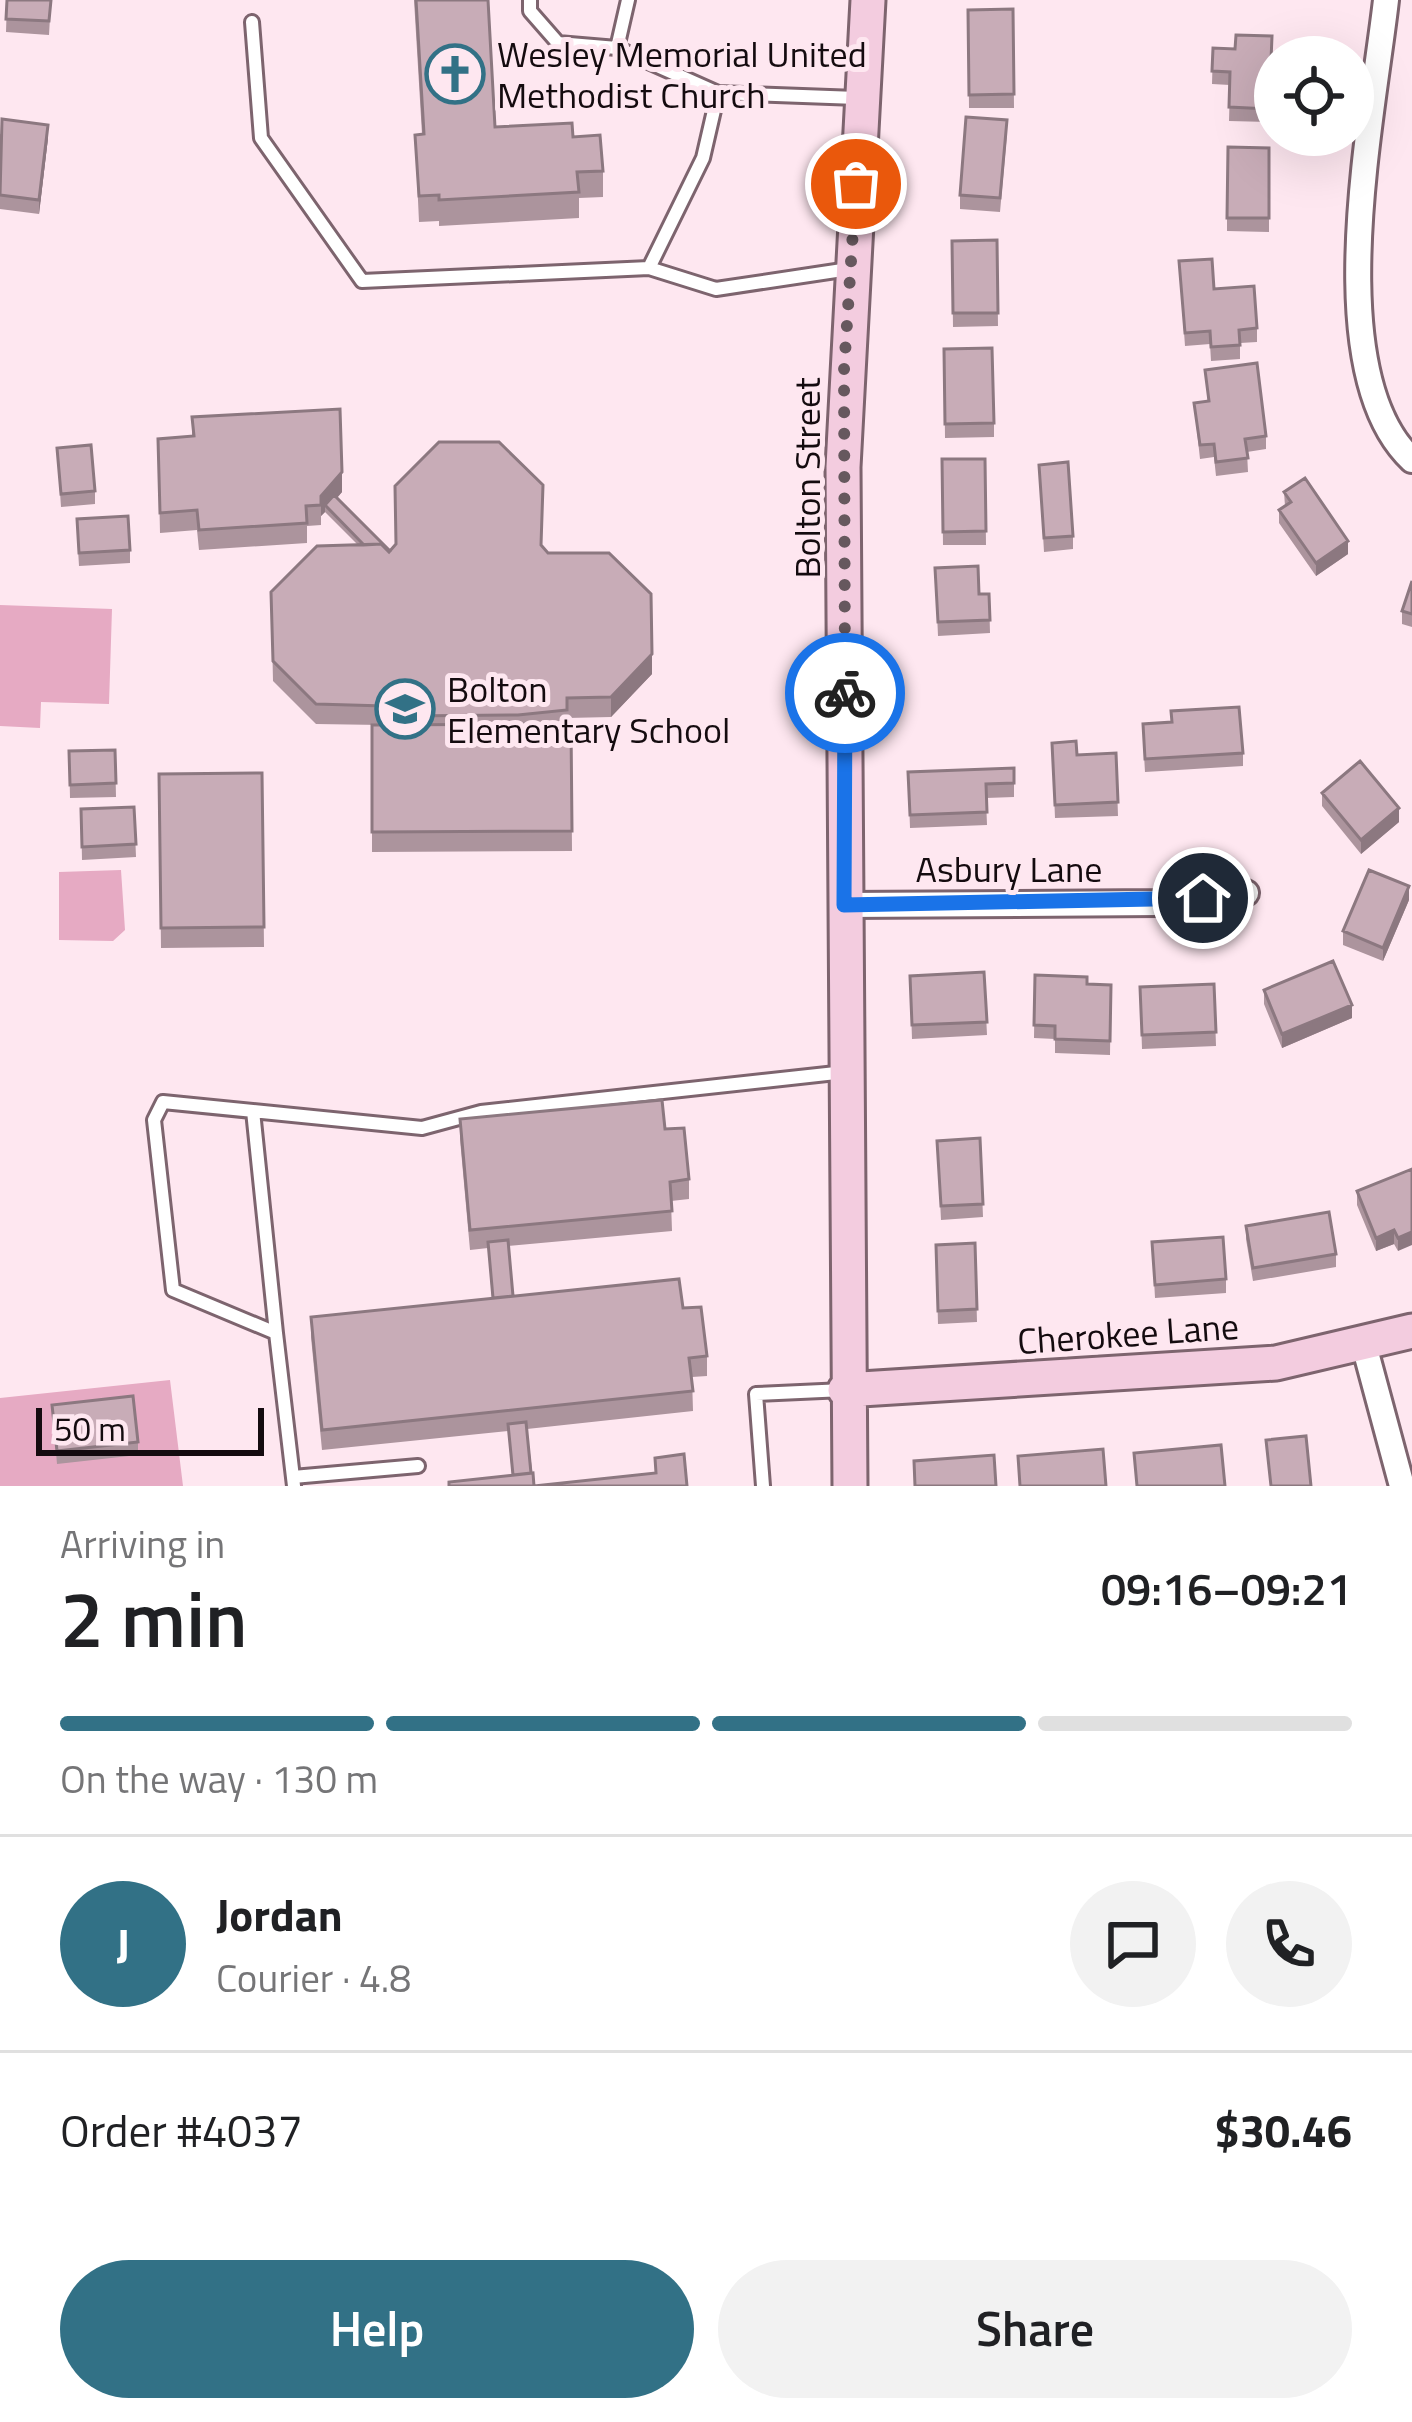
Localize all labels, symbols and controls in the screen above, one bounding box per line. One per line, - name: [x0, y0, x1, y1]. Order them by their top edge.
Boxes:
- place label: Wesley Memorial United Methodist Church: [497, 26, 867, 122]
- map controls: [1254, 36, 1374, 156]
- button: locate: [1254, 36, 1374, 156]
- church icon: Wesley Memorial United Methodist Church: [424, 43, 486, 105]
- pin: [805, 133, 907, 235]
- icon: bag: [823, 151, 889, 217]
- street label: Bolton Street: [779, 377, 834, 579]
- courier: [785, 633, 905, 753]
- icon: bike: [812, 660, 878, 726]
- place label: Bolton Elementary School: [447, 661, 730, 757]
- school or university icon: Bolton Elementary School: [374, 678, 436, 740]
- street label: Asbury Lane: [916, 841, 1102, 896]
- pin: [1152, 847, 1254, 949]
- icon: home: [1170, 865, 1236, 931]
- street label: Cherokee Lane: [1015, 1298, 1241, 1368]
- scale bar: [36, 1402, 264, 1455]
- text: 50 m: [54, 1404, 126, 1454]
- text: Arriving in: [60, 1514, 225, 1573]
- text: 09:16–09:21: [1101, 1554, 1352, 1622]
- text: 2 min: [60, 1559, 248, 1677]
- text: On the way · 130 m: [60, 1749, 378, 1808]
- text: Jordan: [216, 1880, 343, 1948]
- button: chat: [1070, 1881, 1196, 2007]
- button: phone: [1226, 1881, 1352, 2007]
- text: J: [116, 1910, 130, 1978]
- text: Courier · 4.8: [216, 1948, 411, 2007]
- text: Order #4037: [60, 2096, 303, 2164]
- text: $30.46: [1214, 2096, 1352, 2164]
- button: Help: [60, 2260, 694, 2398]
- button: Share: [718, 2260, 1352, 2398]

